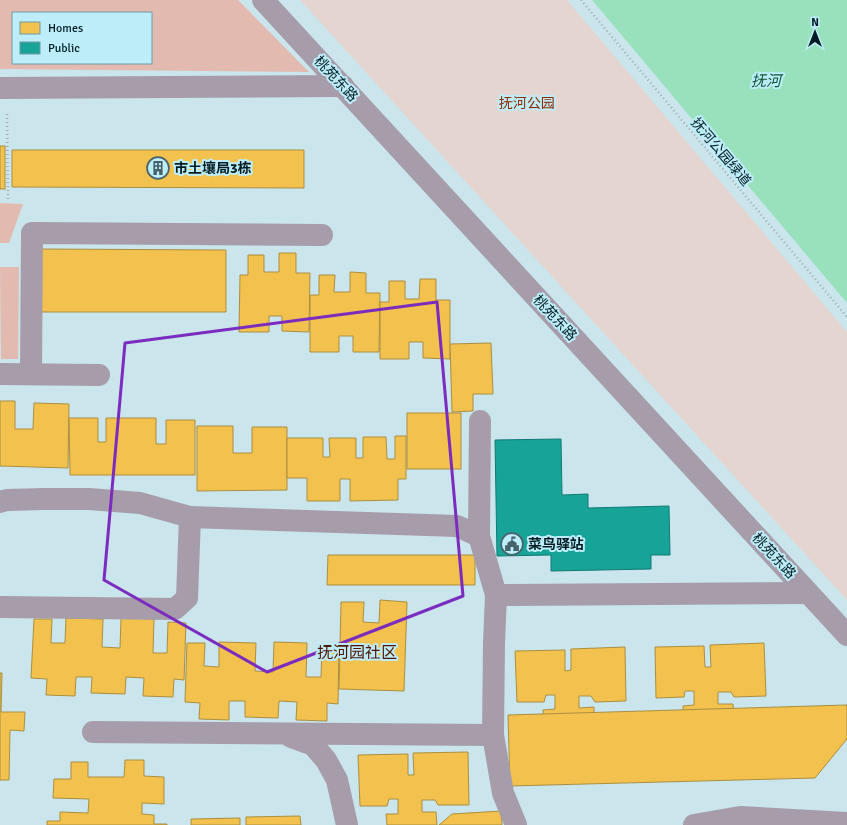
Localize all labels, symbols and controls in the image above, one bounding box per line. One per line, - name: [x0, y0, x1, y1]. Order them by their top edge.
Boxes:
- legend: [12, 12, 152, 64]
- north arrow: [795, 12, 835, 52]
- text: N: [811, 16, 819, 29]
- text: Homes: [48, 21, 83, 36]
- text: Public: [48, 41, 80, 56]
- street label: 桃苑东路: [311, 53, 361, 105]
- water label: 抚河: [751, 72, 784, 90]
- park label: 抚河公园: [499, 95, 555, 112]
- street label: 抚河公园绿道: [687, 114, 755, 190]
- building icon: 市土壤局3栋: [145, 155, 171, 181]
- place label: 市土壤局3栋: [174, 160, 252, 177]
- street label: 桃苑东路: [530, 292, 580, 344]
- street label: 桃苑东路: [749, 530, 799, 582]
- public building icon: 菜鸟驿站: [499, 531, 525, 557]
- place label: 菜鸟驿站: [528, 536, 584, 553]
- district label: 抚河园社区: [317, 643, 397, 663]

